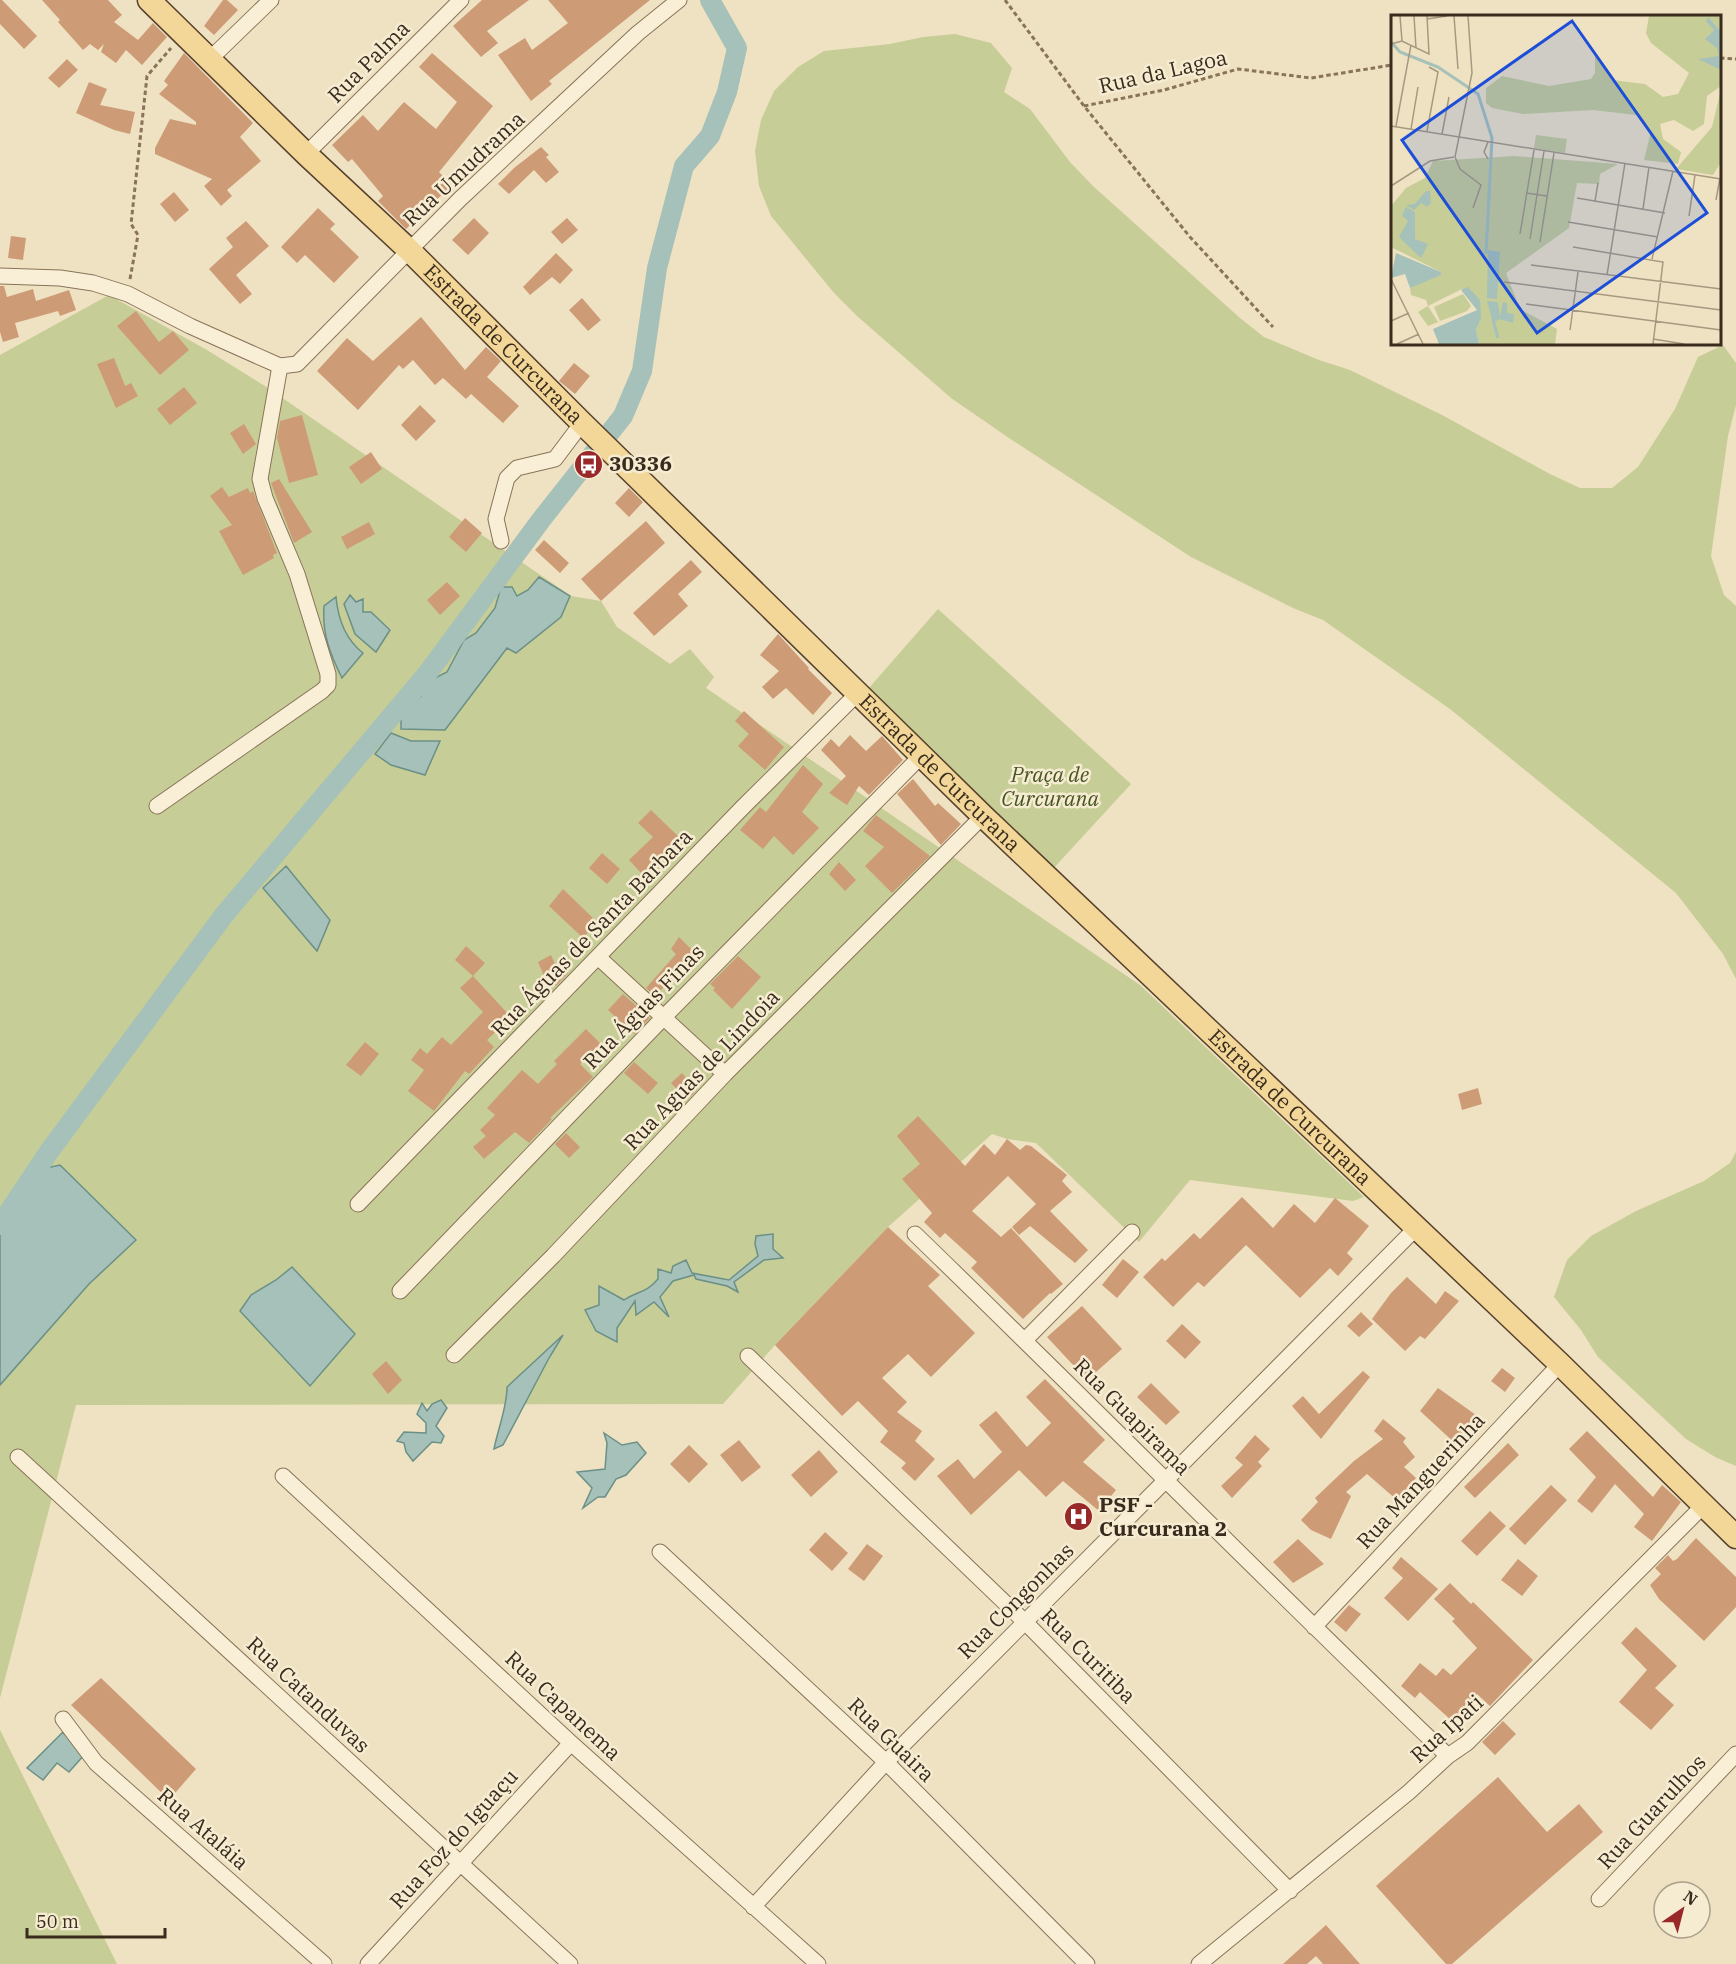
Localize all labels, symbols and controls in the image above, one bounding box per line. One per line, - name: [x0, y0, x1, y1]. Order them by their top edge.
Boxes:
- street label: Rua Palma: [321, 14, 415, 108]
- inset map: [1391, 15, 1721, 345]
- street label: Rua da Lagoa: [1096, 43, 1230, 99]
- street label: Rua Umudrama: [396, 105, 530, 232]
- street label: Estrada de Curcurana: [418, 258, 590, 430]
- bus stop icon: 30336: [572, 448, 604, 480]
- place label: 30336: [609, 449, 672, 477]
- street label: Estrada de Curcurana: [854, 687, 1027, 858]
- park label: Praça de Curcurana: [1001, 760, 1099, 812]
- street label: Rua Águas de Santa Barbara: [484, 822, 698, 1042]
- street label: Rua Águas Finas: [577, 938, 710, 1075]
- street label: Rua Aguas de Lindoia: [617, 983, 785, 1156]
- street label: Estrada de Curcurana: [1203, 1022, 1378, 1191]
- street label: Rua Guapirama: [1068, 1352, 1197, 1481]
- street label: Rua Manguerinha: [1350, 1406, 1491, 1554]
- place label: PSF - Curcurana 2: [1099, 1490, 1227, 1542]
- hospital icon: PSF - Curcurana 2: [1062, 1501, 1094, 1533]
- street label: Rua Congonhas: [951, 1536, 1079, 1664]
- street label: Rua Curitiba: [1035, 1601, 1143, 1709]
- street label: Rua Catanduvas: [241, 1630, 376, 1759]
- street label: Rua Capanema: [500, 1644, 628, 1766]
- street label: Rua Ipati: [1404, 1688, 1489, 1768]
- street label: Rua Guaira: [842, 1691, 941, 1788]
- street label: Rua Guarulhos: [1591, 1748, 1712, 1875]
- street label: Rua Foz do Iguaçu: [383, 1762, 524, 1914]
- street label: Rua Ataláia: [152, 1781, 255, 1876]
- north arrow: [1652, 1880, 1712, 1940]
- text: N: [1680, 1886, 1702, 1910]
- scale bar: [27, 1901, 165, 1939]
- text: 50 m: [36, 1910, 79, 1933]

